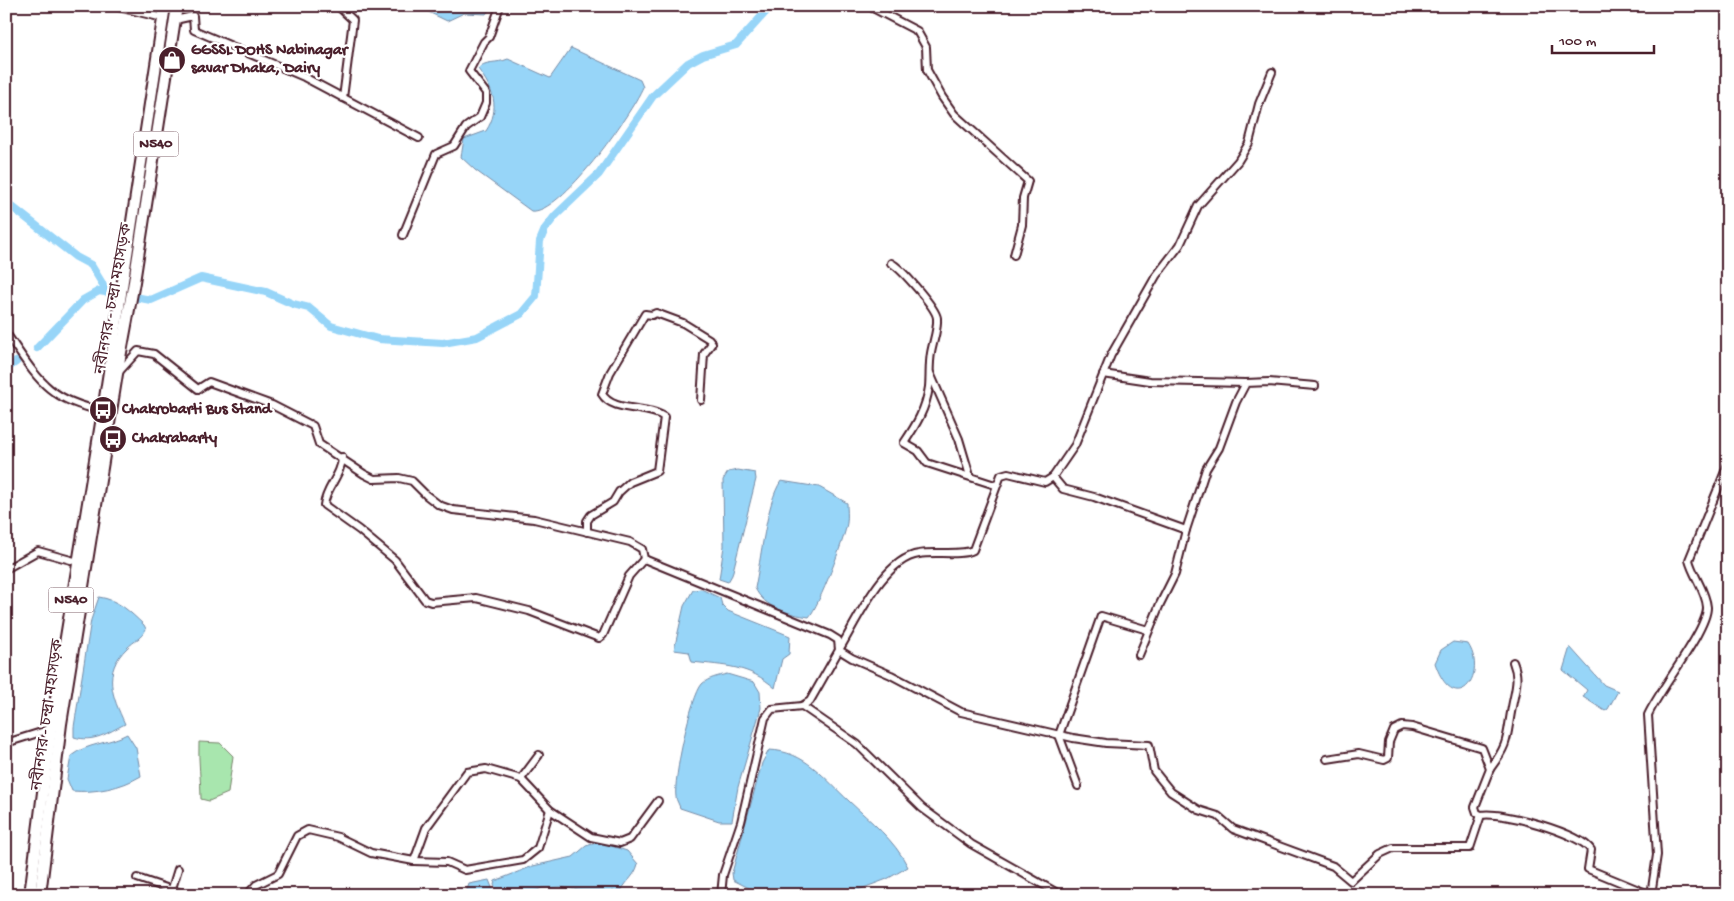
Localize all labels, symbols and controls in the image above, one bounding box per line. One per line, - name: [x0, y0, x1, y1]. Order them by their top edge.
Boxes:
- scale bar: [1552, 22, 1654, 54]
- text: 100 m: [1558, 33, 1597, 51]
- place label: GGSSL DOHS Nabinagar savar Dhaka, Dairy: [191, 42, 350, 79]
- shop icon: GGSSL DOHS Nabinagar savar Dhaka, Dairy: [157, 45, 187, 75]
- road number: N540: [134, 132, 178, 156]
- street label: নবীনগর - চন্দ্রা মহাসড়ক: [89, 220, 138, 377]
- bus stop icon: Chakrobarti Bus Stand: [88, 395, 118, 425]
- place label: Chakrobarti Bus Stand: [121, 401, 273, 420]
- bus stop icon: Chakrabarty: [98, 424, 128, 454]
- place label: Chakrabarty: [131, 430, 217, 449]
- road number: N540: [48, 588, 94, 612]
- street label: নবীনগর - চন্দ্রা মহাসড়ক: [26, 636, 69, 793]

